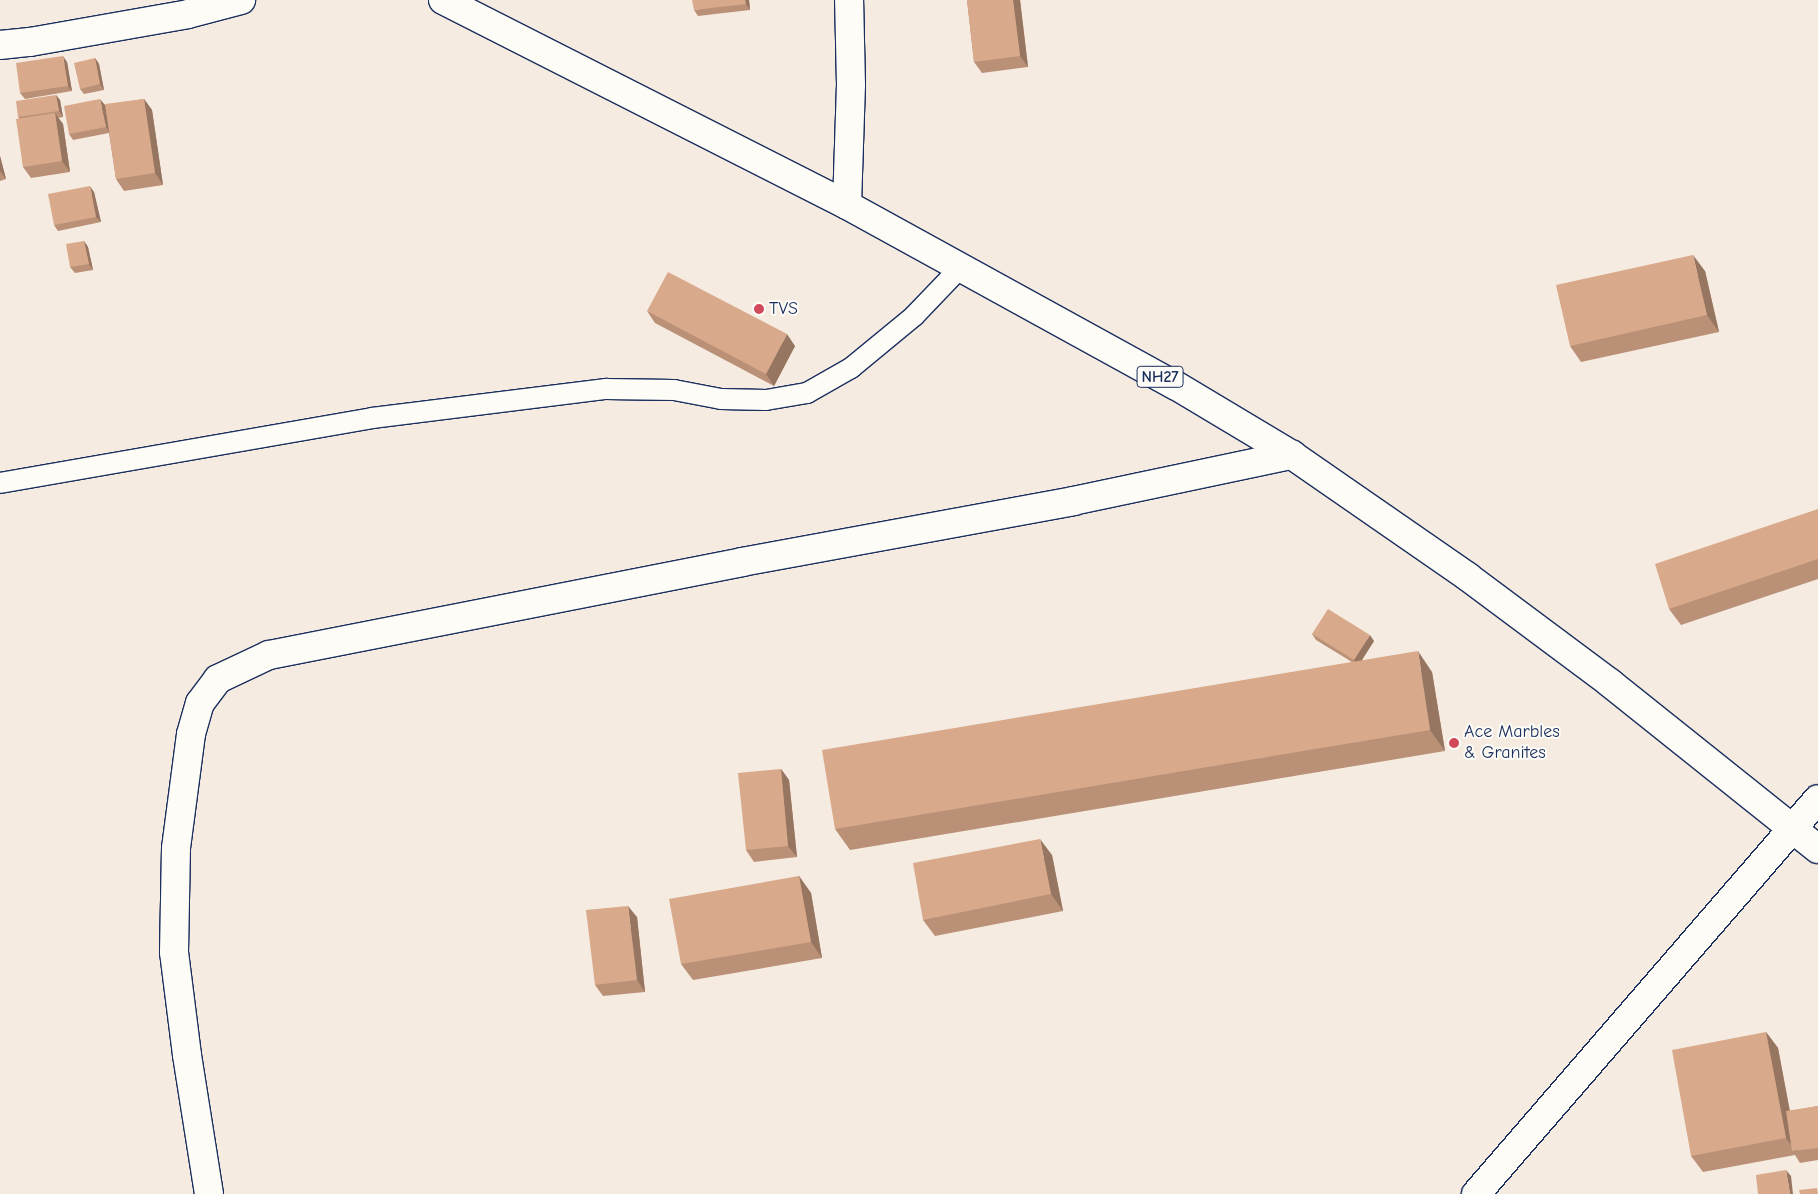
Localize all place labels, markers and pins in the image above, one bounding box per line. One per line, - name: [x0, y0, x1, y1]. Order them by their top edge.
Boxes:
- place label: TVS: [769, 298, 798, 320]
- marker: TVS: [753, 303, 765, 315]
- place label: Ace Marbles & Granites: [1464, 722, 1560, 764]
- marker: Ace Marbles & Granites: [1448, 737, 1460, 749]

